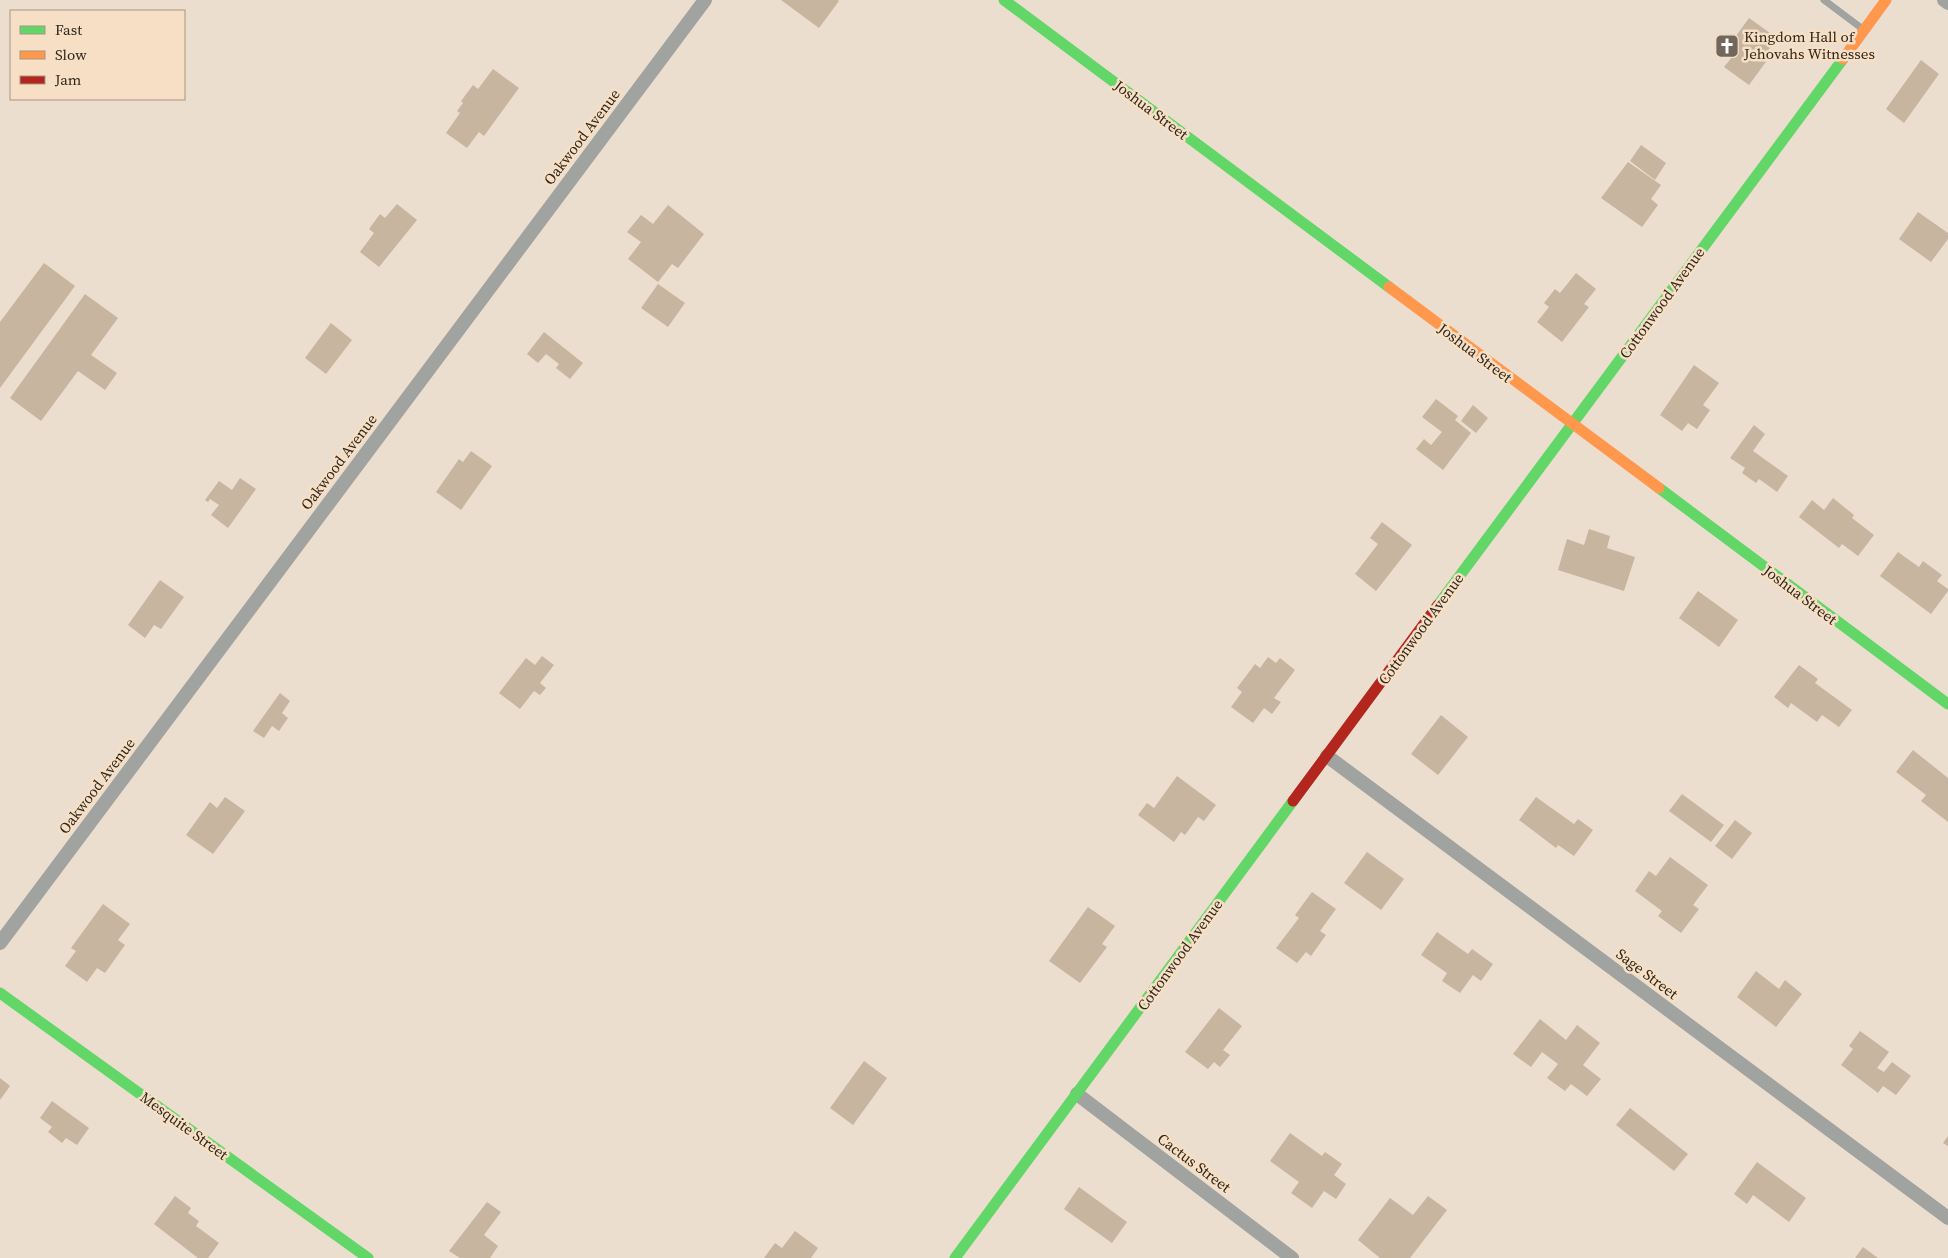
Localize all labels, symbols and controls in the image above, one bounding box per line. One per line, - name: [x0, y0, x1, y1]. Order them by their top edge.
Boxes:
- legend: [10, 10, 185, 100]
- text: Fast: [55, 19, 82, 40]
- place label: Kingdom Hall of Jehovahs Witnesses: [1743, 26, 1875, 64]
- church icon: Kingdom Hall of Jehovahs Witnesses: [1714, 33, 1740, 59]
- text: Slow: [55, 44, 87, 65]
- text: Jam: [54, 69, 82, 90]
- street label: Joshua Street: [1109, 74, 1193, 144]
- street label: Oakwood Avenue: [539, 84, 625, 189]
- street label: Cottonwood Avenue: [1614, 242, 1709, 363]
- street label: Joshua Street: [1433, 317, 1517, 387]
- street label: Oakwood Avenue: [296, 409, 382, 514]
- street label: Joshua Street: [1758, 559, 1842, 629]
- street label: Cottonwood Avenue: [1373, 568, 1468, 689]
- street label: Oakwood Avenue: [54, 733, 140, 838]
- street label: Cottonwood Avenue: [1132, 894, 1227, 1015]
- street label: Sage Street: [1612, 943, 1683, 1004]
- street label: Mesquite Street: [136, 1087, 233, 1165]
- street label: Cactus Street: [1153, 1128, 1235, 1197]

